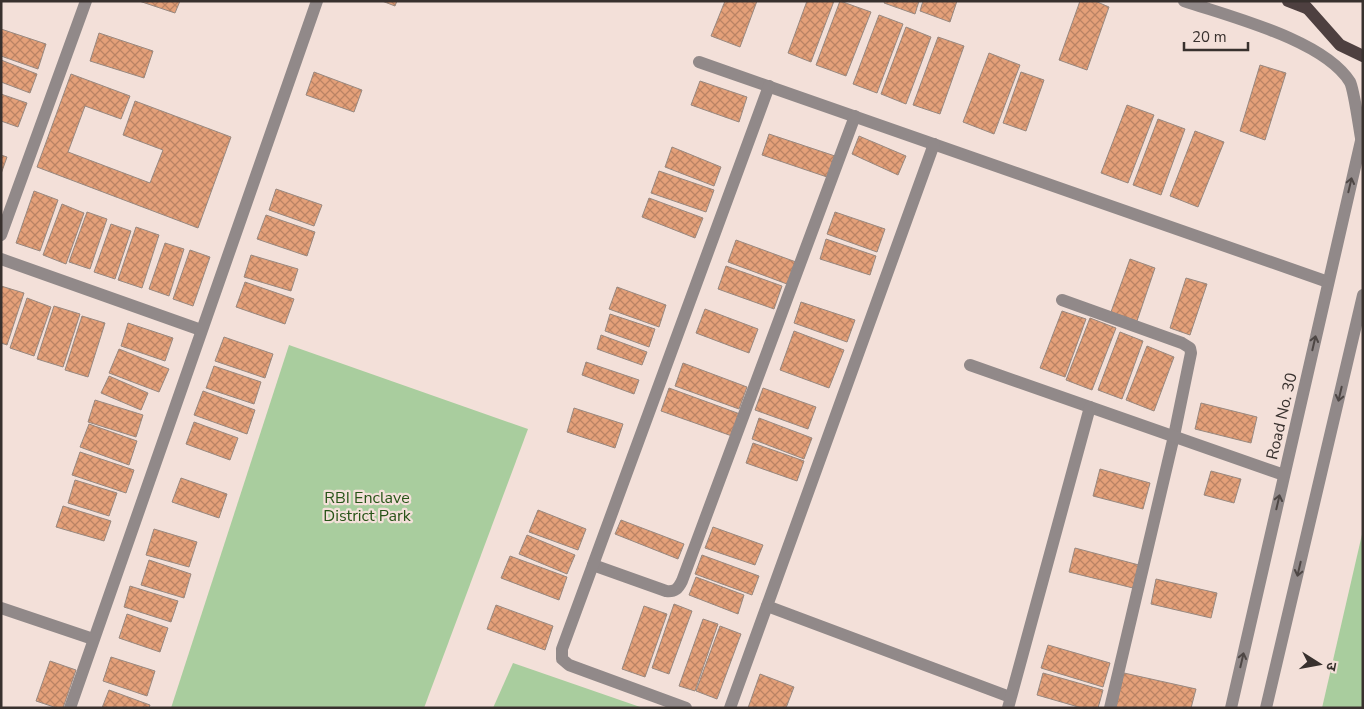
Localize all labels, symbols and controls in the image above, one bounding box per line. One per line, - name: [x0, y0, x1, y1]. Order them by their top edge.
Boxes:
- scale bar: [1184, 20, 1248, 52]
- text: 20 m: [1192, 27, 1227, 47]
- one-way arrow: [1346, 177, 1355, 193]
- one-way arrow: [1310, 336, 1319, 352]
- street label: Road No. 30: [1261, 371, 1303, 462]
- one-way arrow: [1335, 386, 1344, 402]
- park label: RBI Enclave District Park: [323, 487, 412, 527]
- one-way arrow: [1274, 494, 1283, 510]
- one-way arrow: [1294, 561, 1303, 577]
- north arrow: [1294, 639, 1344, 689]
- one-way arrow: [1238, 653, 1247, 669]
- text: उ: [1321, 661, 1341, 673]

